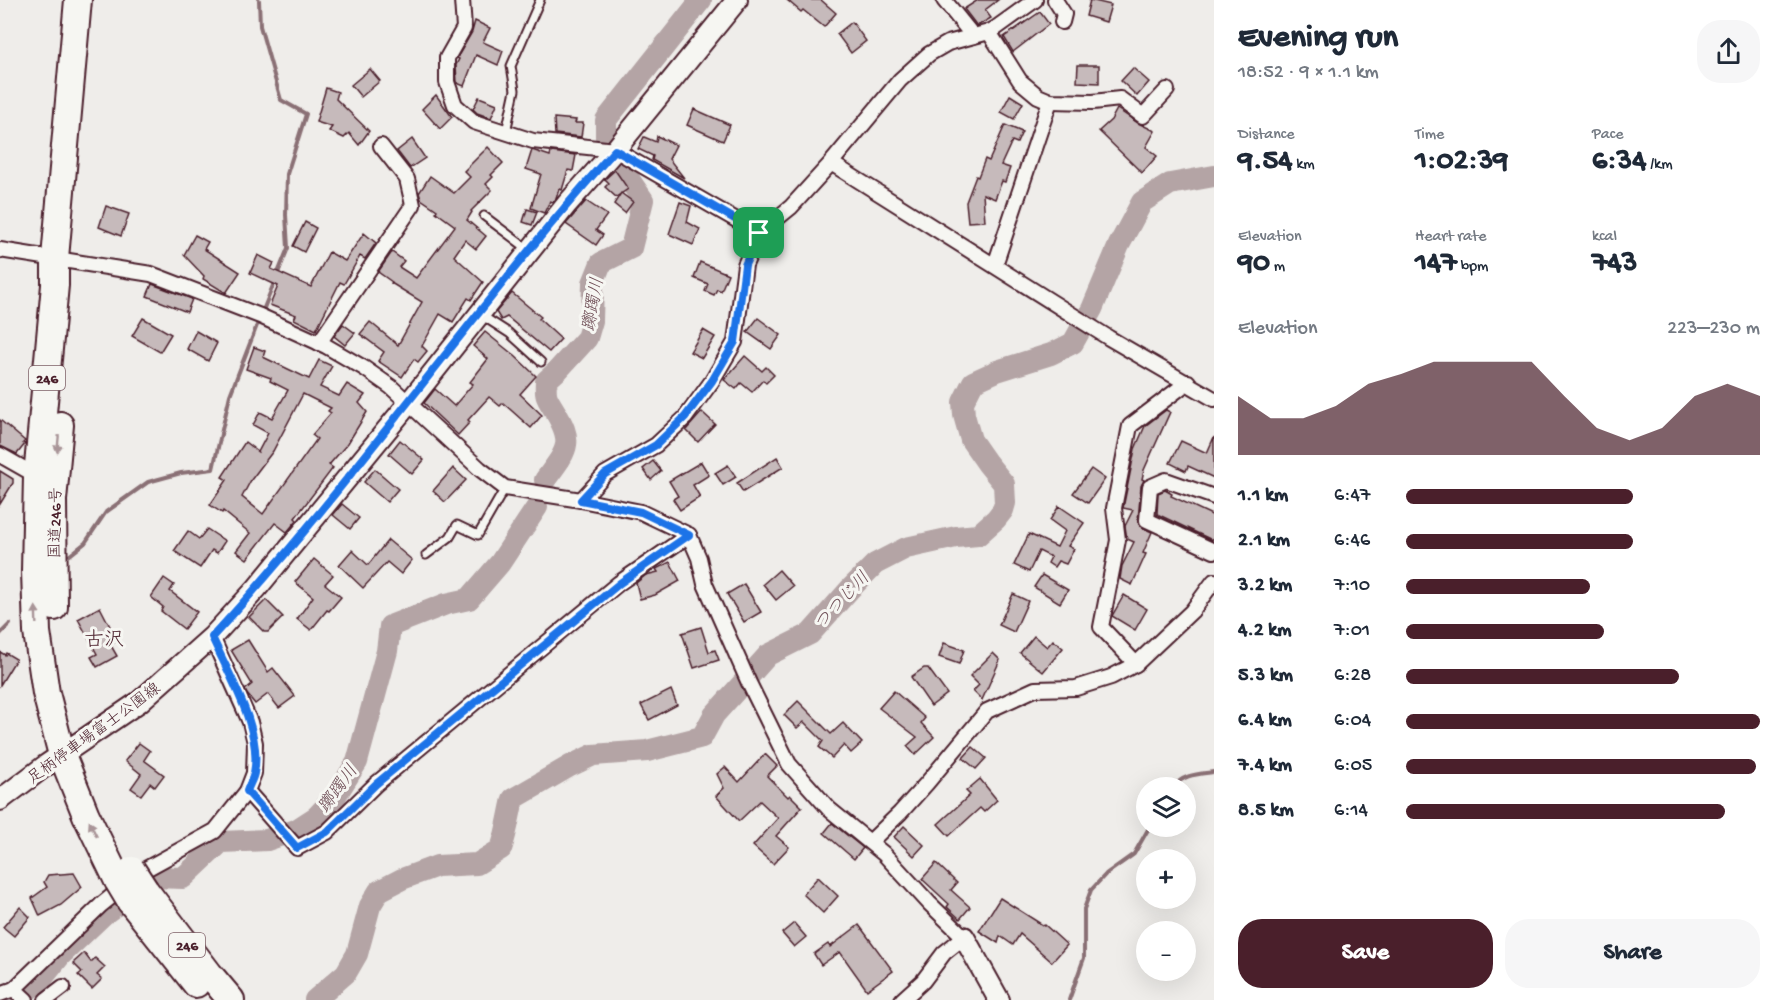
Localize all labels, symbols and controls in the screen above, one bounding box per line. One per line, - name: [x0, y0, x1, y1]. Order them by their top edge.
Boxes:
- text: Evening run: [1238, 20, 1398, 58]
- button: share: [1697, 20, 1760, 83]
- text: 18:52 · 9 × 1.1 km: [1238, 62, 1379, 85]
- text: Distance: [1238, 126, 1295, 145]
- text: Time: [1415, 126, 1444, 145]
- text: Pace: [1592, 126, 1623, 145]
- text: 9.54: [1238, 145, 1292, 180]
- text: 1:02:39: [1415, 145, 1508, 180]
- text: 6:34: [1592, 145, 1646, 180]
- text: km: [1292, 156, 1315, 175]
- text: /km: [1646, 156, 1673, 175]
- pin: [733, 207, 784, 258]
- icon: arrive: [742, 216, 775, 249]
- text: Elevation: [1238, 228, 1302, 247]
- text: Heart rate: [1415, 228, 1487, 247]
- text: kcal: [1592, 228, 1617, 247]
- text: 90: [1238, 247, 1270, 282]
- text: 147: [1415, 247, 1457, 282]
- text: 743: [1592, 247, 1637, 282]
- text: m: [1270, 258, 1285, 277]
- text: bpm: [1457, 258, 1488, 277]
- water label: 躑躅川: [578, 276, 609, 333]
- text: Elevation: [1238, 318, 1318, 341]
- text: 223–230 m: [1667, 318, 1760, 341]
- road number: 246: [29, 366, 65, 390]
- one-way arrow: [53, 435, 63, 454]
- text: 1.1 km: [1238, 485, 1288, 508]
- text: 6:47: [1334, 485, 1370, 508]
- street label: 国道246号: [46, 487, 68, 559]
- text: 2.1 km: [1238, 530, 1290, 553]
- text: 6:46: [1334, 530, 1370, 553]
- water label: つつじ川: [811, 568, 875, 635]
- text: 3.2 km: [1238, 575, 1292, 598]
- text: 7:10: [1334, 575, 1370, 598]
- one-way arrow: [32, 605, 41, 624]
- text: 4.2 km: [1238, 620, 1291, 643]
- text: 7:01: [1334, 620, 1370, 643]
- district label: 古沢: [84, 629, 124, 653]
- text: 5.3 km: [1238, 665, 1293, 688]
- text: 6:28: [1334, 665, 1371, 688]
- street label: 足柄停車場富士公園線: [24, 679, 165, 790]
- text: 6.4 km: [1238, 710, 1292, 733]
- text: 6:04: [1334, 710, 1371, 733]
- text: 7.4 km: [1238, 755, 1292, 778]
- text: 6:05: [1334, 755, 1372, 778]
- water label: 躑躅川: [314, 761, 363, 817]
- map controls: [1136, 777, 1196, 981]
- button: layers: [1136, 777, 1196, 837]
- text: 8.5 km: [1238, 800, 1294, 823]
- text: 6:14: [1334, 800, 1368, 823]
- one-way arrow: [88, 820, 97, 837]
- button: +: [1136, 849, 1196, 909]
- button: Save: [1238, 919, 1493, 988]
- button: Share: [1505, 919, 1760, 988]
- button: −: [1136, 921, 1196, 981]
- road number: 246: [169, 933, 205, 957]

